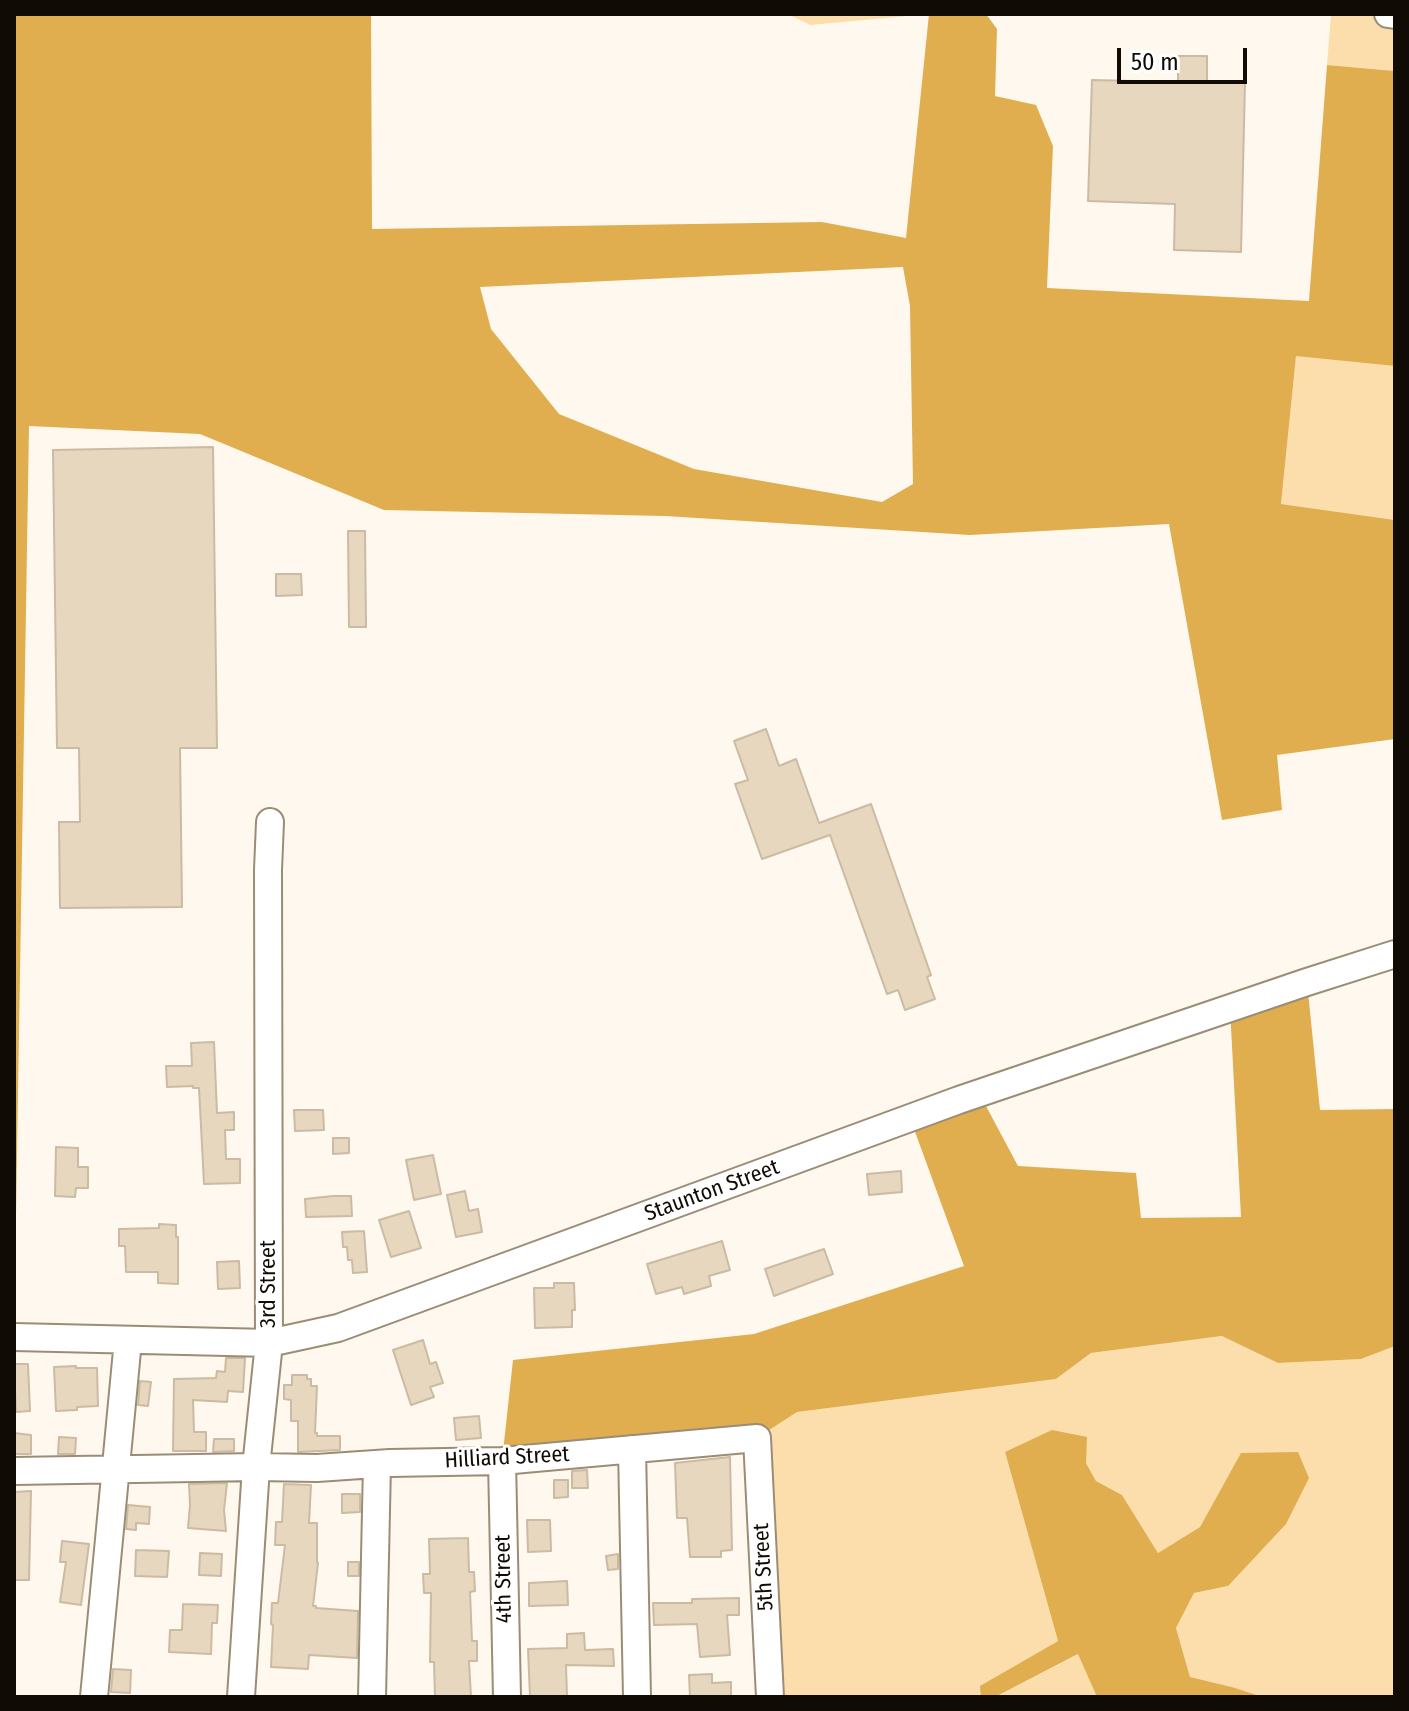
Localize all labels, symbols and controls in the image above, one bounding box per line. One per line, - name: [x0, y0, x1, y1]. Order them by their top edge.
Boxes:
- scale bar: [1121, 32, 1251, 82]
- text: 50 m: [1131, 48, 1179, 76]
- street label: Staunton Street: [641, 1154, 783, 1228]
- street label: 3rd Street: [256, 1240, 282, 1328]
- street label: Hilliard Street: [444, 1442, 570, 1474]
- street label: 5th Street: [749, 1522, 779, 1612]
- street label: 4th Street: [490, 1534, 518, 1624]

